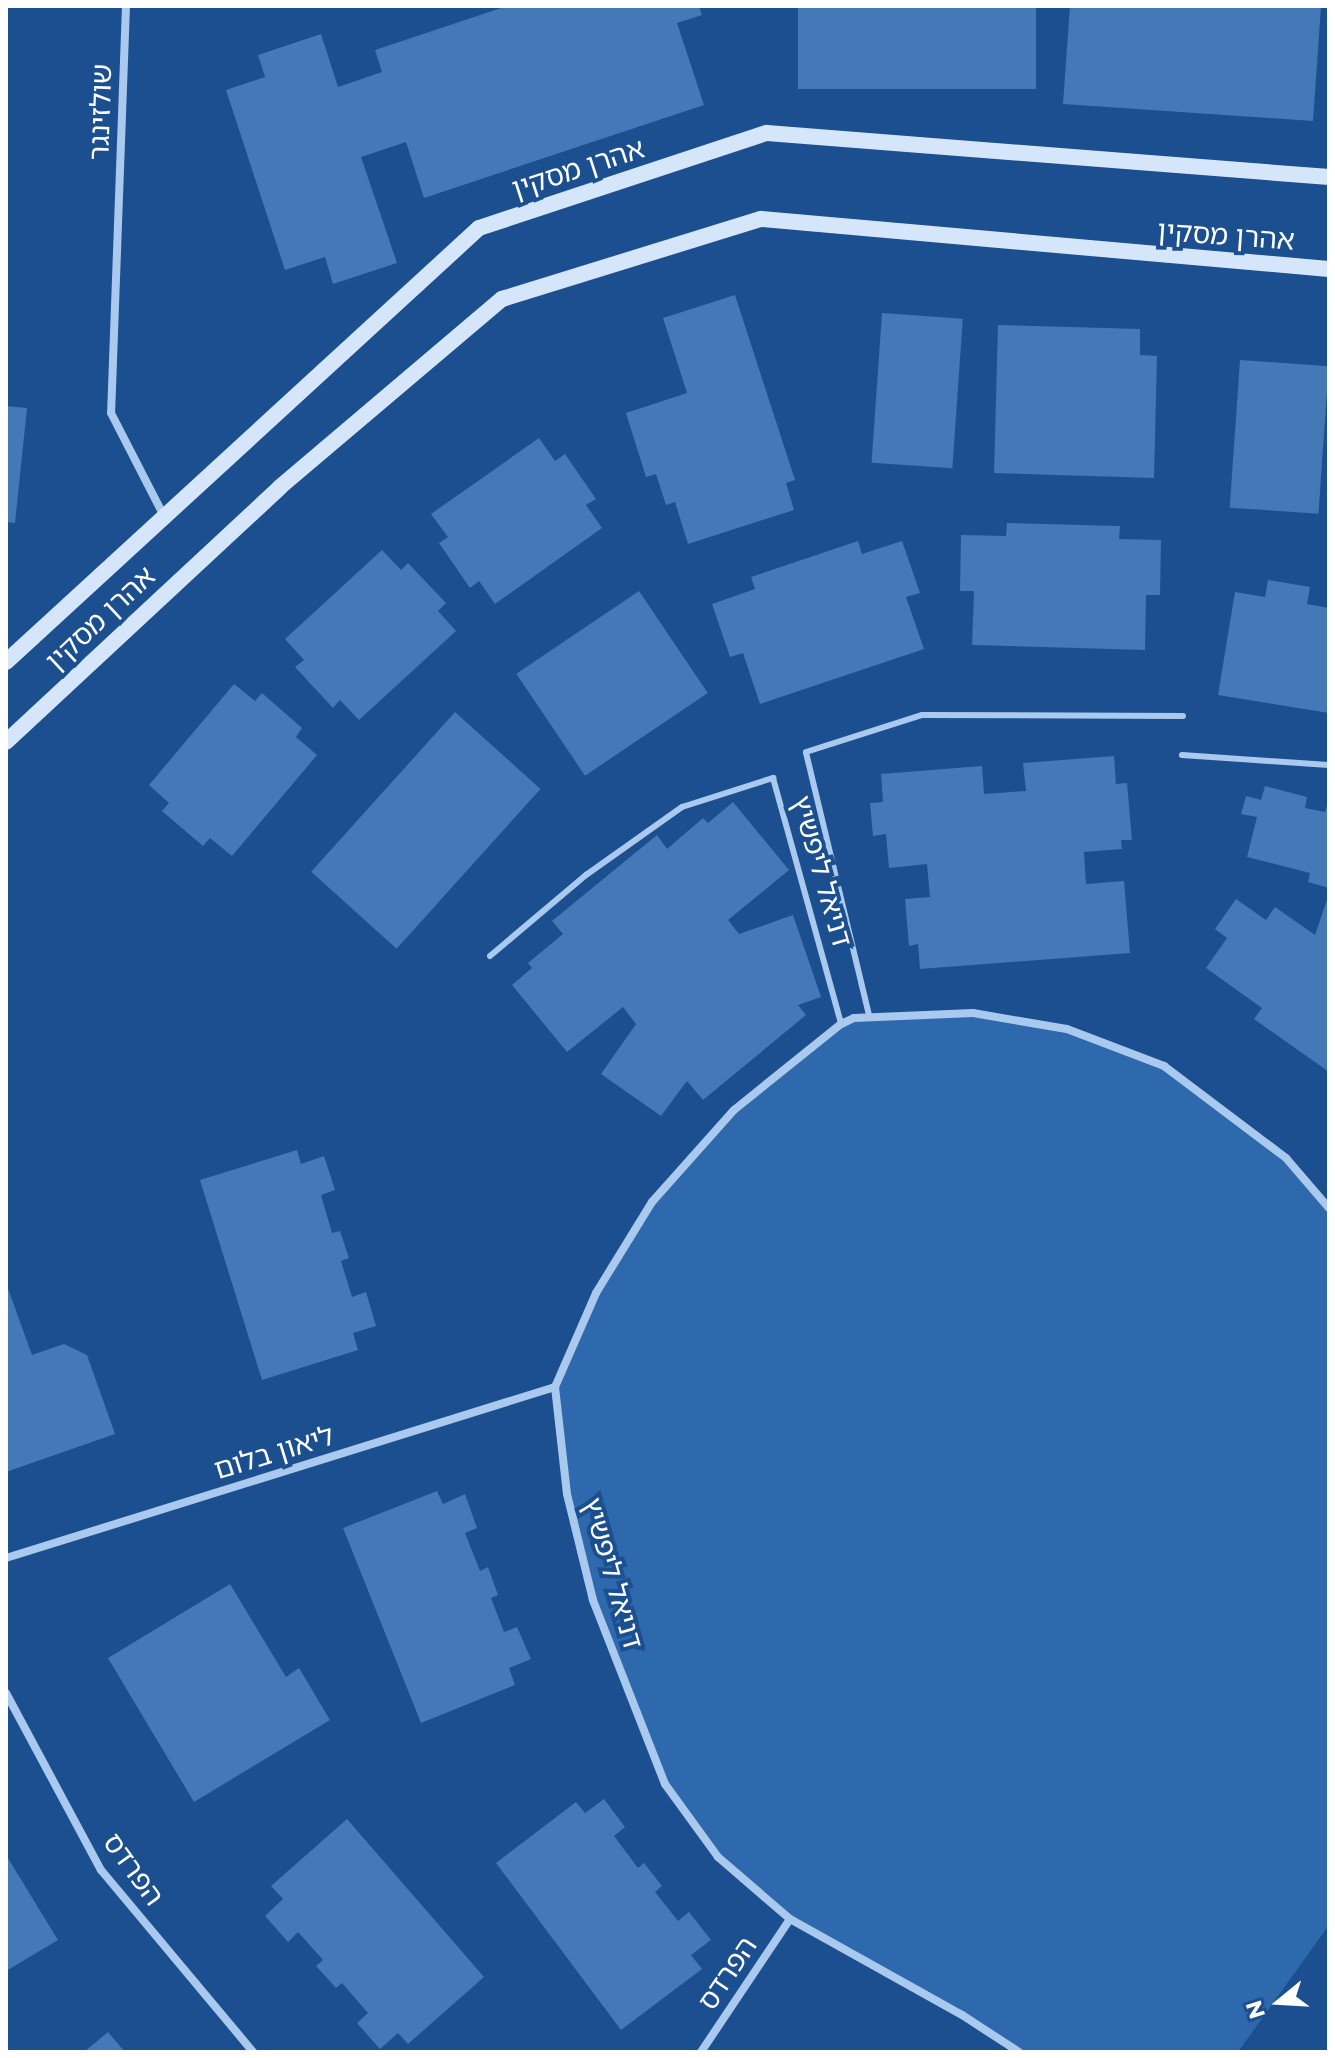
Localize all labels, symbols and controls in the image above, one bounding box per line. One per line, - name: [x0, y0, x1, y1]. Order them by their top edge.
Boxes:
- street label: שולזינגר: [82, 63, 118, 161]
- street label: אהרן מסקין: [507, 131, 649, 205]
- street label: אהרן מסקין: [1156, 213, 1296, 257]
- street label: אהרן מסקין: [38, 559, 162, 677]
- street label: דניאל ליפשיץ: [784, 792, 860, 950]
- street label: ליאון בלום: [210, 1418, 338, 1486]
- street label: דניאל ליפשיץ: [575, 1494, 651, 1652]
- street label: הפרדס: [97, 1826, 171, 1912]
- street label: הפרדס: [690, 1930, 764, 2016]
- north arrow: [1239, 1962, 1319, 2042]
- text: N: [1240, 1997, 1271, 2022]

